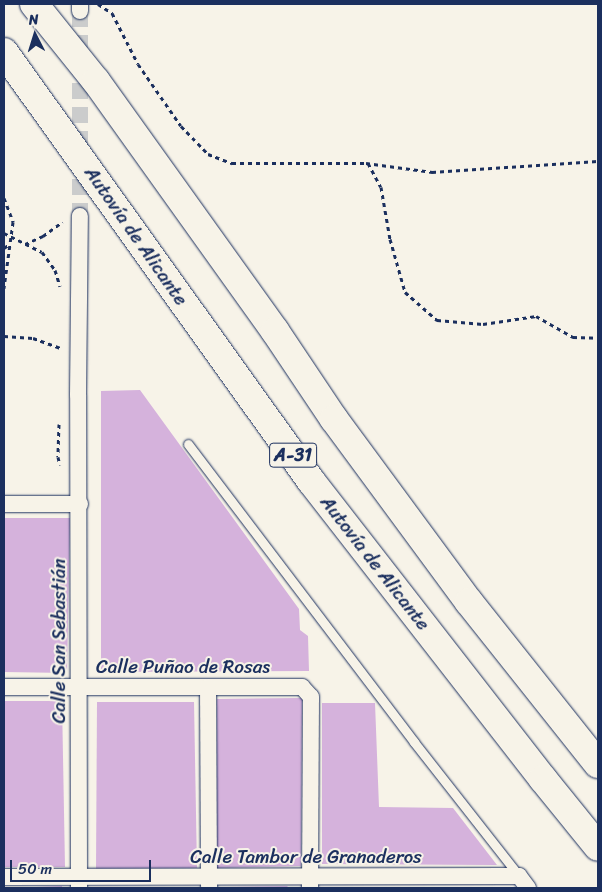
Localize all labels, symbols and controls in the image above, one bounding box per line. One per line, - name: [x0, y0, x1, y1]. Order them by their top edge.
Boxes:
- text: N: [28, 7, 40, 32]
- north arrow: [10, 10, 60, 60]
- street label: Autovía de Alicante: [80, 162, 192, 310]
- road number: A-31: [268, 440, 318, 470]
- street label: Autovía de Alicante: [316, 491, 434, 635]
- street label: Calle San Sebastián: [48, 558, 70, 724]
- street label: Calle Puñao de Rosas: [95, 656, 271, 678]
- street label: Calle Tambor de Granaderos: [190, 846, 422, 868]
- scale bar: [12, 850, 154, 882]
- text: 50 m: [18, 856, 52, 882]

